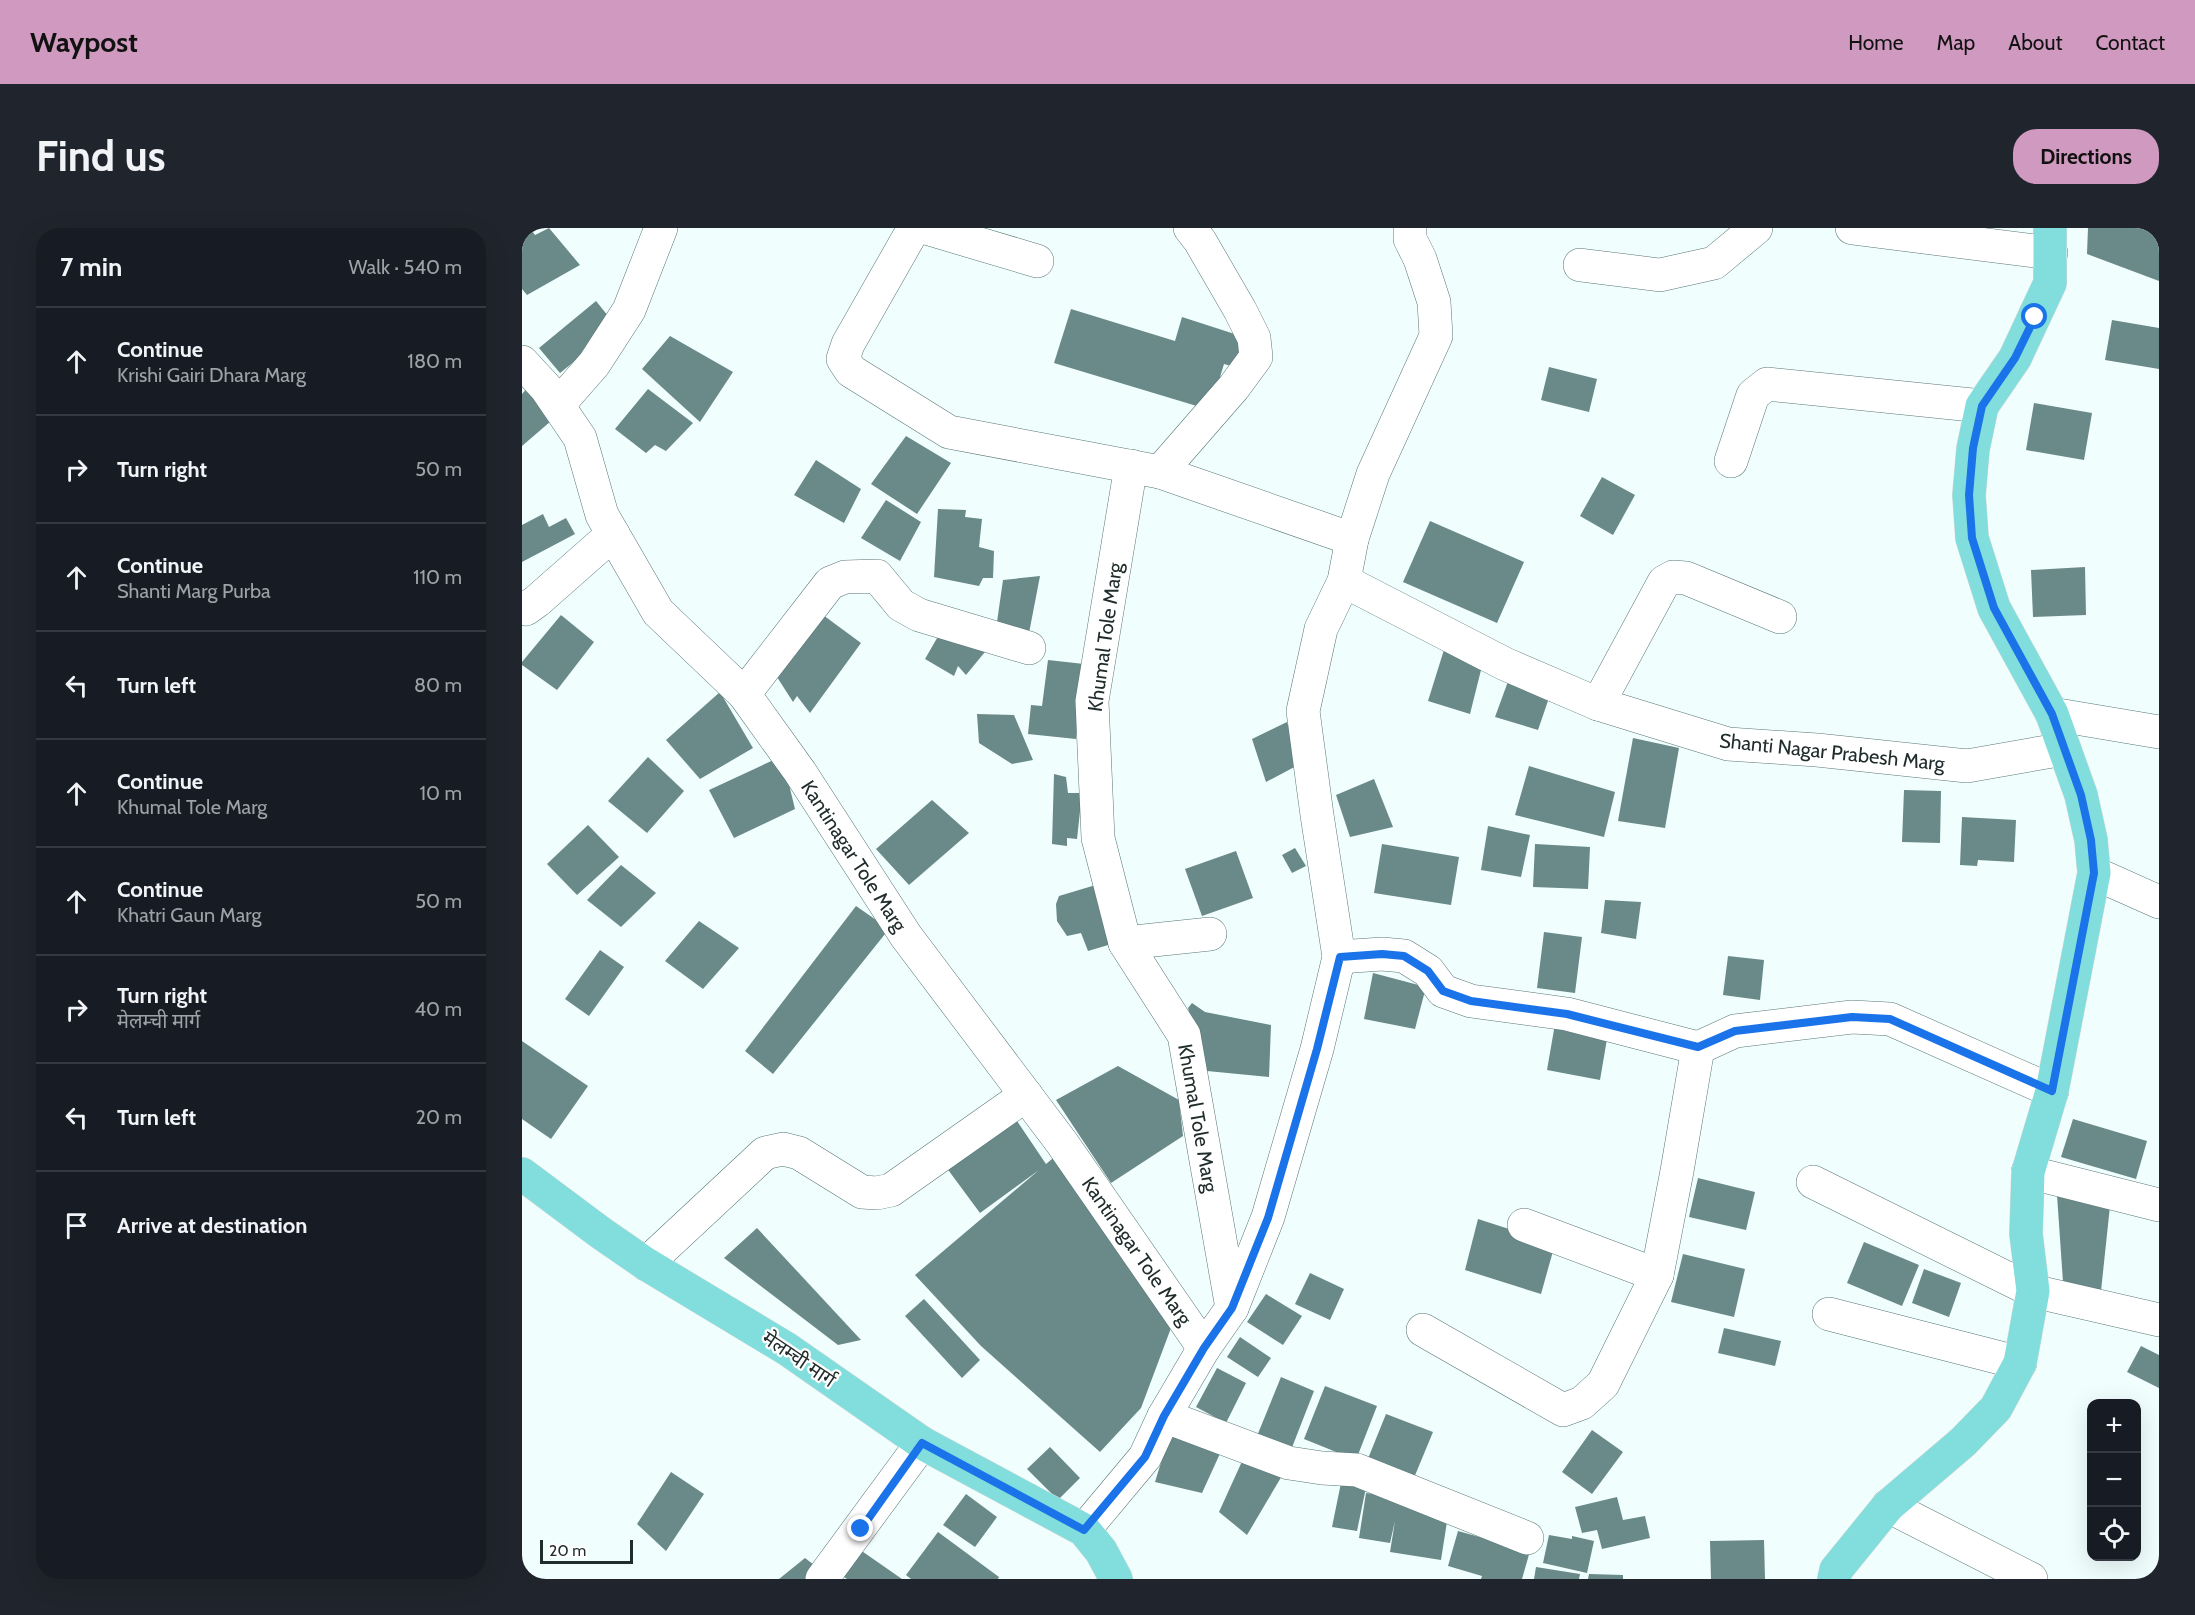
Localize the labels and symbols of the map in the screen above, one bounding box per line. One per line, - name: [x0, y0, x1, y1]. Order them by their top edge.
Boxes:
- route start: [2021, 303, 2047, 329]
- street label: Khumal Tole Marg: [1083, 560, 1127, 713]
- street label: Shanti Nagar Prabesh Marg: [1718, 728, 1947, 776]
- street label: Kantinagar Tole Marg: [796, 776, 912, 937]
- street label: Khumal Tole Marg: [1173, 1042, 1223, 1195]
- street label: Kantinagar Tole Marg: [1077, 1172, 1198, 1331]
- street label: मेलम्ची मार्ग: [758, 1326, 841, 1393]
- route end: [847, 1515, 873, 1541]
- scale bar: [540, 1537, 633, 1564]

